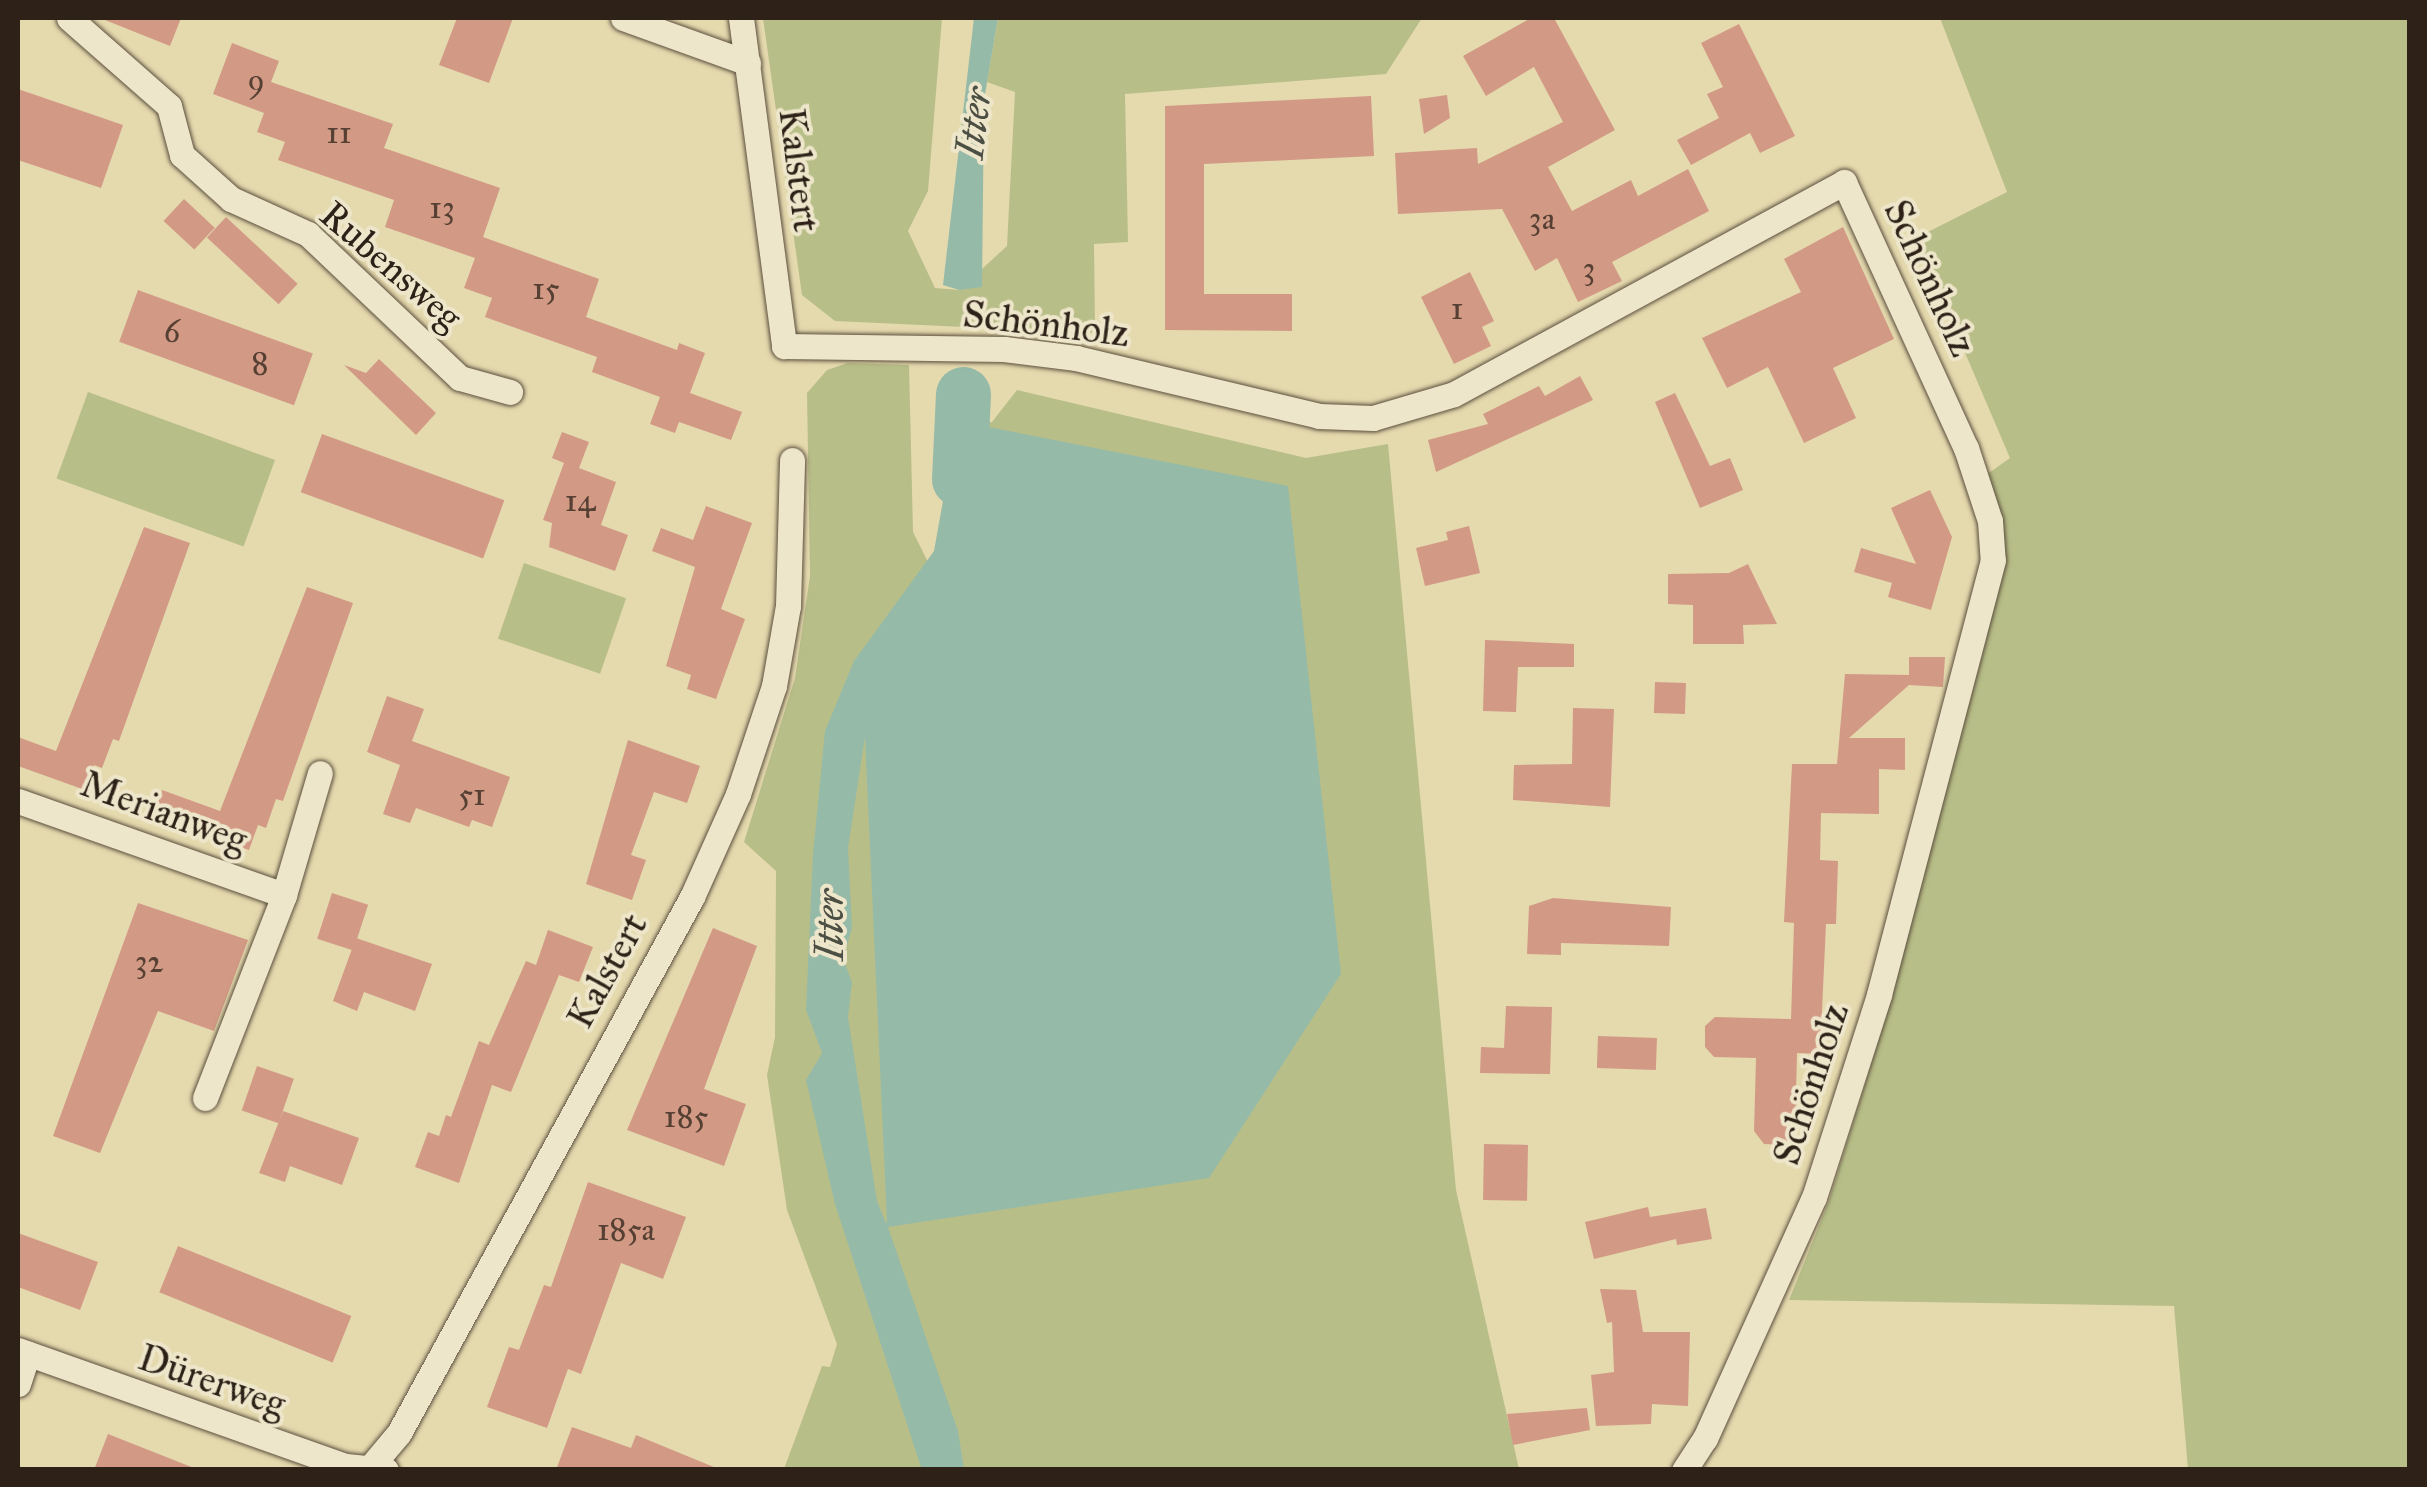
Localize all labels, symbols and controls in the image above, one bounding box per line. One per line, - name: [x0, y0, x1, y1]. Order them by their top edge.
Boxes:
- house number: 9: [247, 62, 265, 100]
- water label: Itter: [946, 85, 1002, 161]
- street label: Kalstert: [769, 106, 829, 234]
- house number: 11: [326, 114, 352, 152]
- house number: 13: [429, 189, 455, 227]
- street label: Rubensweg: [311, 192, 471, 340]
- street label: Schönholz: [1874, 193, 1986, 363]
- house number: 3a: [1529, 200, 1555, 238]
- house number: 3: [1583, 250, 1595, 288]
- house number: 15: [532, 270, 560, 308]
- house number: 1: [1451, 290, 1463, 328]
- street label: Schönholz: [960, 291, 1132, 357]
- house number: 6: [164, 313, 180, 351]
- house number: 8: [251, 345, 269, 383]
- house number: 14: [565, 482, 595, 520]
- street label: Merianweg: [75, 761, 253, 863]
- house number: 51: [458, 776, 486, 814]
- water label: Itter: [806, 889, 854, 961]
- street label: Kalstert: [557, 906, 657, 1036]
- house number: 32: [135, 943, 163, 981]
- street label: Schönholz: [1764, 998, 1858, 1170]
- house number: 185: [664, 1098, 708, 1136]
- house number: 185a: [597, 1211, 655, 1249]
- street label: Dürerweg: [132, 1335, 292, 1427]

